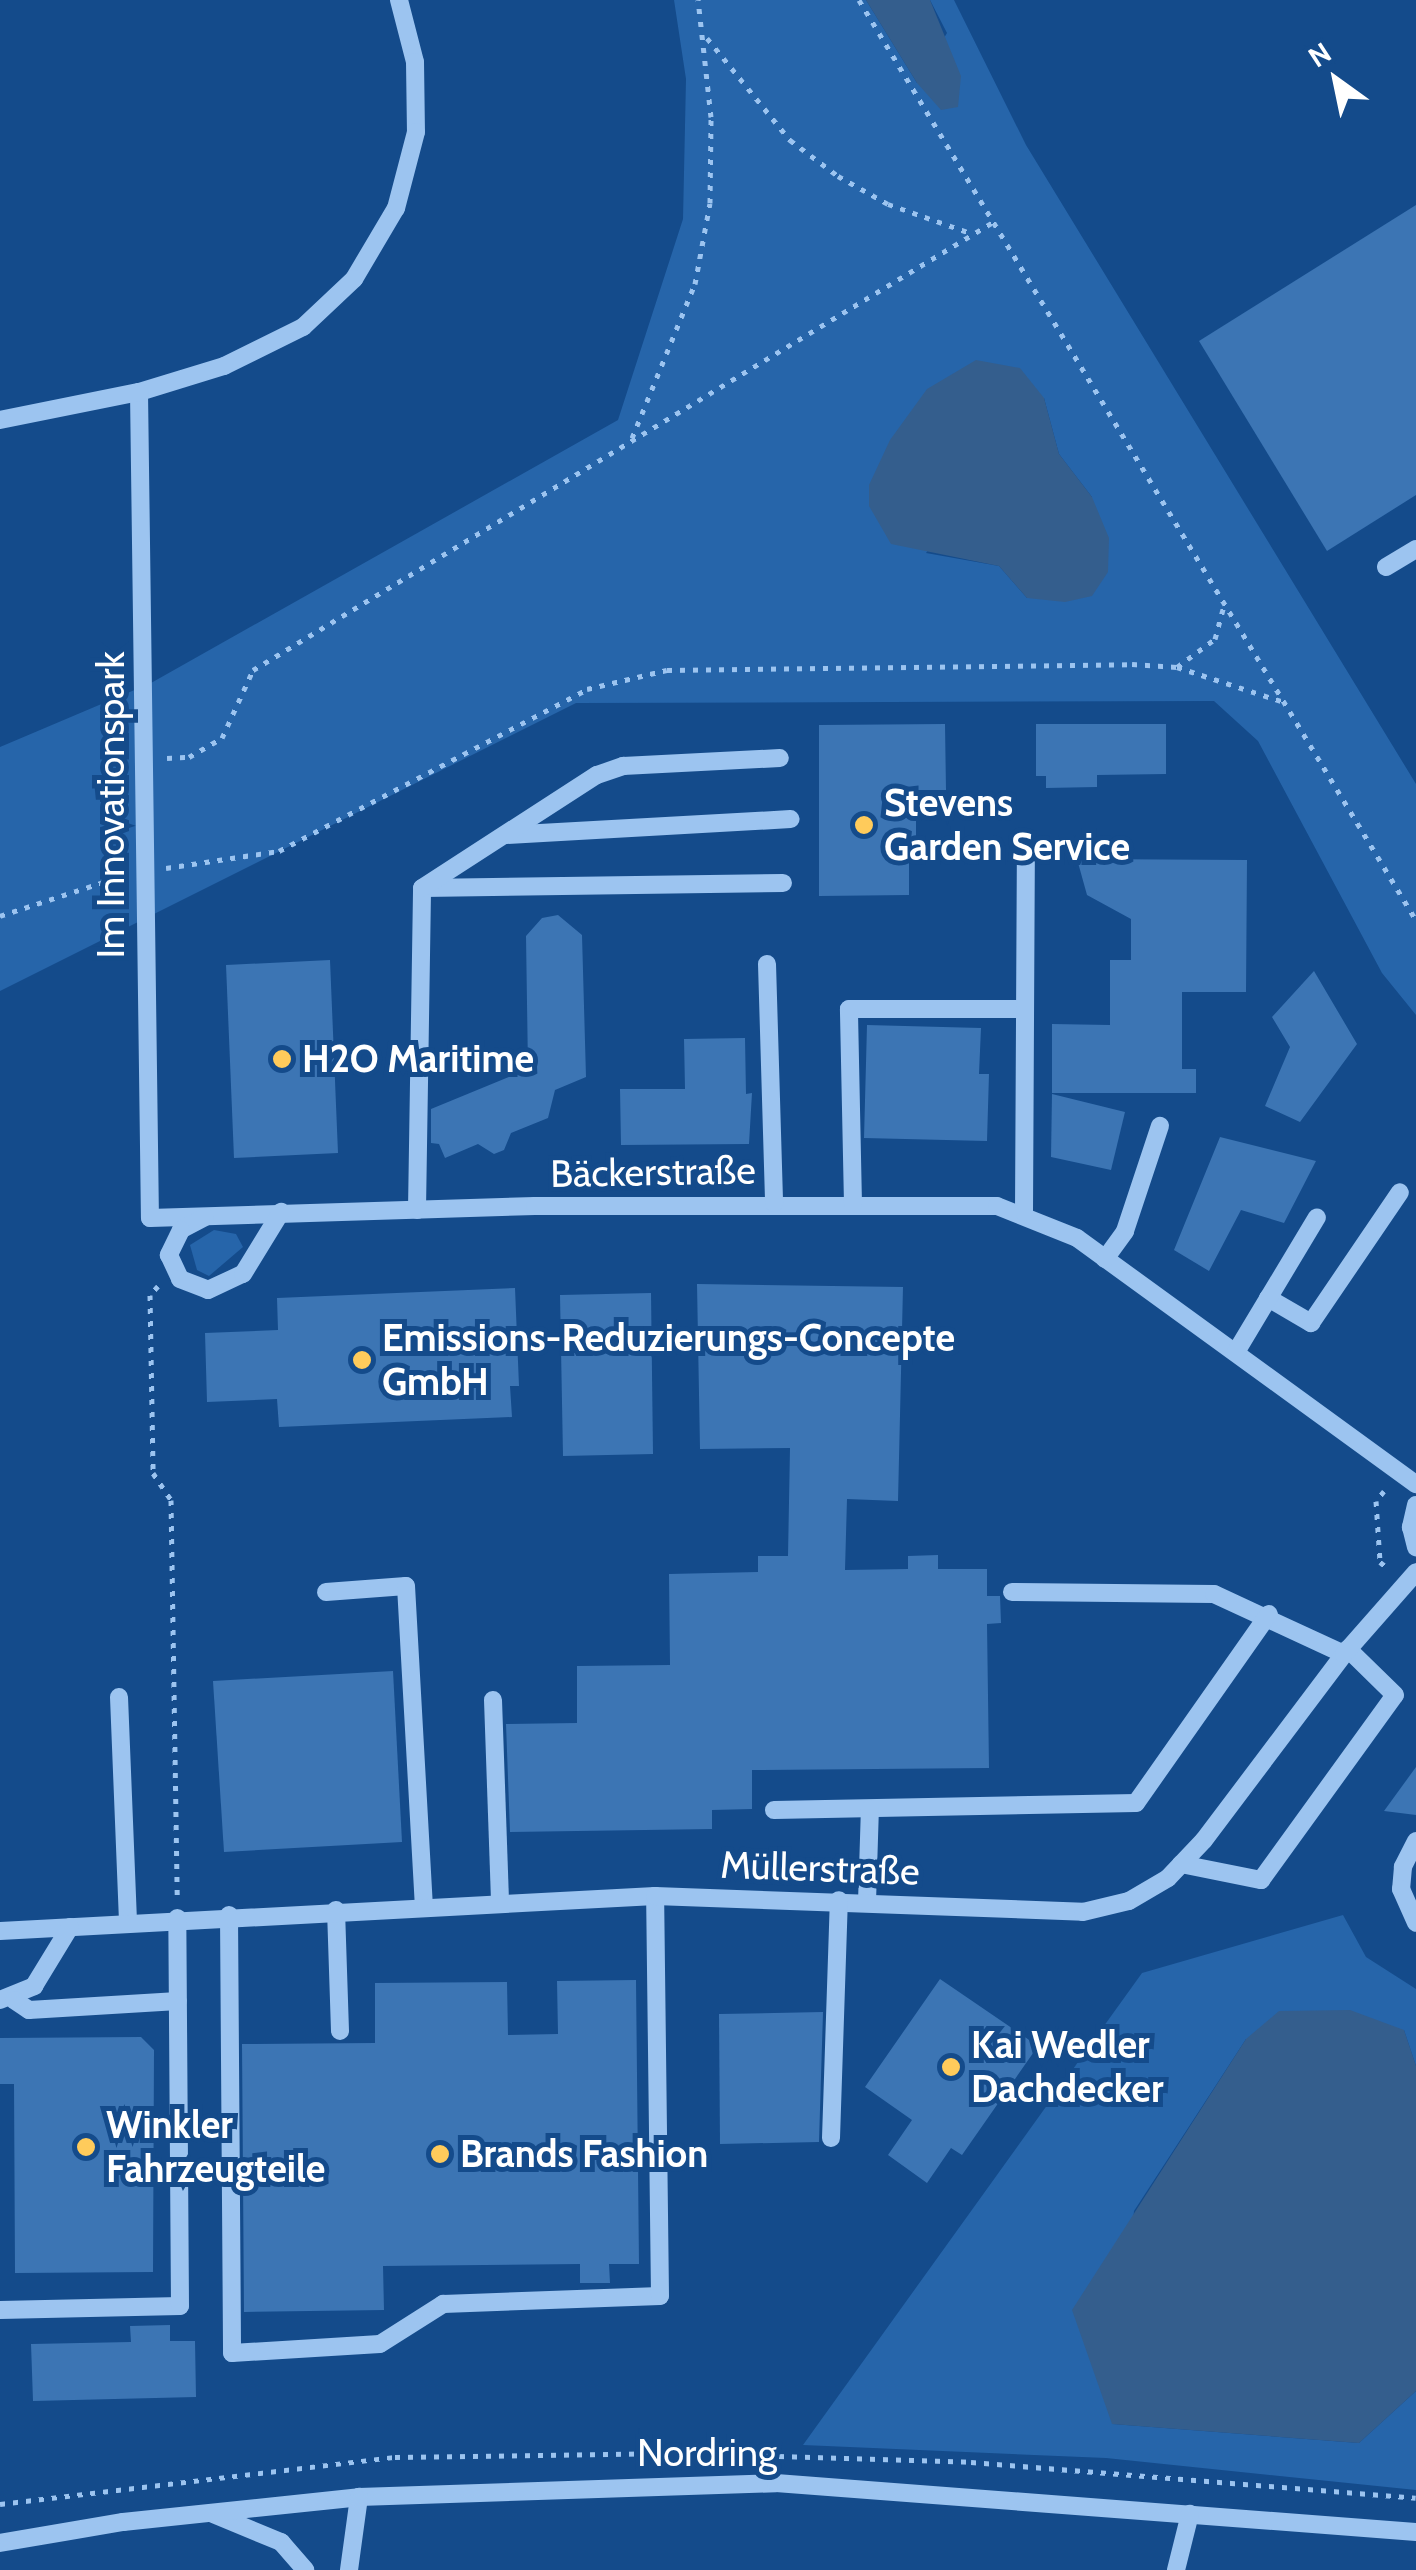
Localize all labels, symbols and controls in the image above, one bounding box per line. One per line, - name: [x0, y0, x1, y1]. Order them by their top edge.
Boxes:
- north arrow: [1286, 30, 1386, 130]
- text: N: [1302, 35, 1337, 74]
- street label: Im Innovationspark: [88, 651, 134, 959]
- place label: Stevens Garden Service: [884, 780, 1130, 869]
- marker: Stevens Garden Service: [853, 814, 875, 836]
- place label: H2O Maritime: [302, 1036, 534, 1082]
- marker: H2O Maritime: [271, 1048, 293, 1070]
- street label: Bäckerstraße: [550, 1147, 756, 1197]
- place label: Emissions-Reduzierungs-Concepte GmbH: [382, 1315, 955, 1405]
- marker: Emissions-Reduzierungs-Concepte GmbH: [351, 1349, 373, 1371]
- street label: Müllerstraße: [720, 1842, 920, 1894]
- place label: Kai Wedler Dachdecker: [971, 2022, 1163, 2112]
- marker: Kai Wedler Dachdecker: [940, 2056, 962, 2078]
- place label: Winkler Fahrzeugteile: [106, 2102, 325, 2192]
- place label: Brands Fashion: [460, 2131, 708, 2177]
- marker: Winkler Fahrzeugteile: [75, 2136, 97, 2158]
- marker: Brands Fashion: [429, 2143, 451, 2165]
- street label: Nordring: [637, 2430, 777, 2476]

